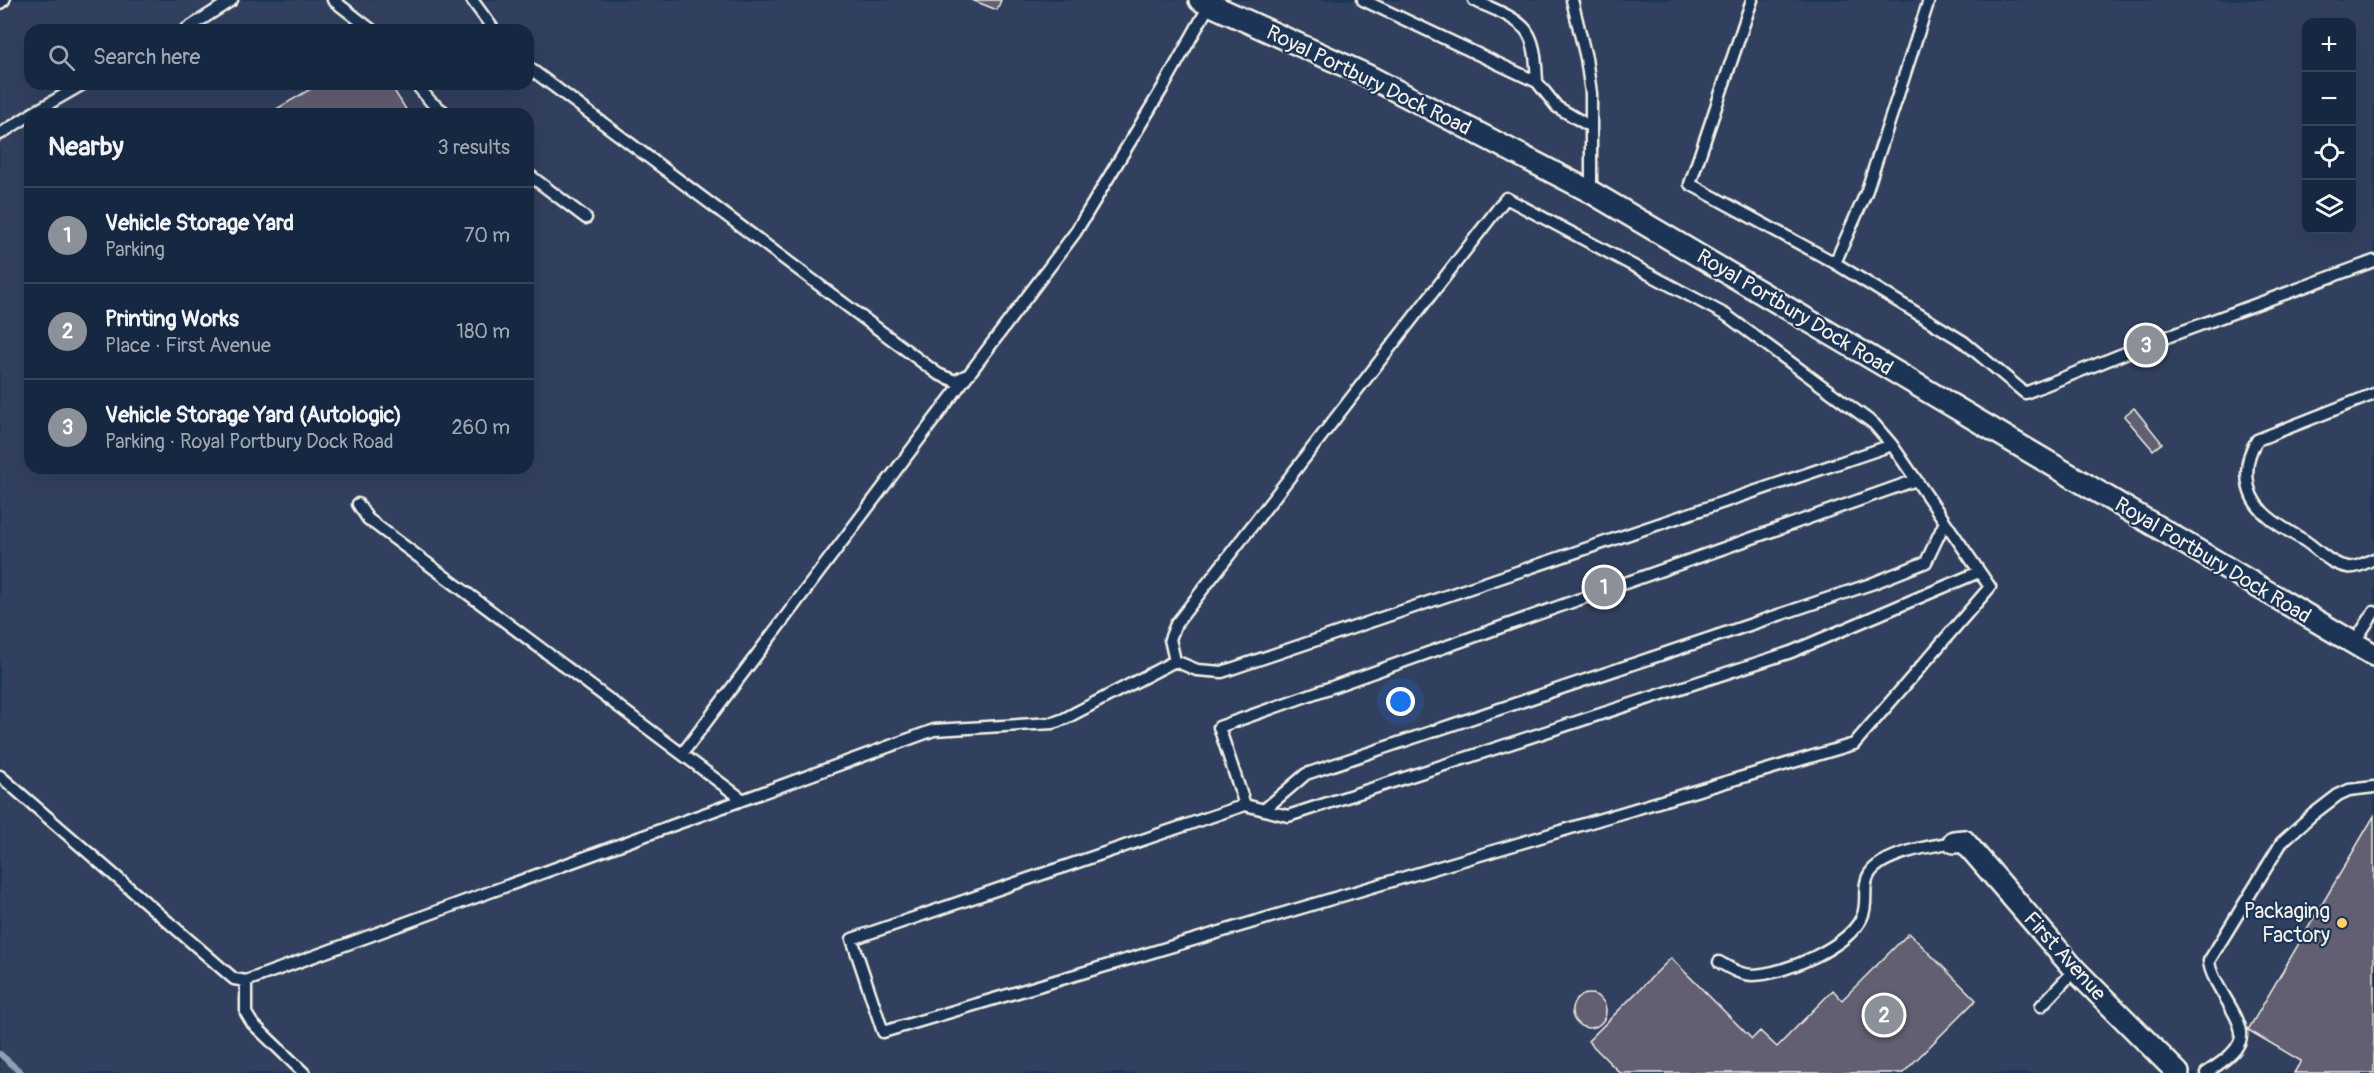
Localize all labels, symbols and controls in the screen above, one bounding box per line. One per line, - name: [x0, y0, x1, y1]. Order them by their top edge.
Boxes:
- map controls: [2302, 18, 2356, 234]
- button: +: [2302, 18, 2356, 72]
- street label: Royal Portbury Dock Road: [1262, 19, 1476, 142]
- search box: [24, 24, 534, 90]
- icon: search: [45, 41, 78, 74]
- text: Search here: [93, 43, 200, 71]
- button: −: [2302, 72, 2356, 126]
- button: locate: [2302, 126, 2356, 180]
- text: Nearby: [48, 131, 124, 163]
- text: 3 results: [438, 135, 510, 160]
- button: layers: [2302, 180, 2356, 234]
- text: Vehicle Storage Yard: [105, 209, 294, 237]
- text: 1: [64, 223, 71, 248]
- text: 70 m: [464, 223, 510, 248]
- text: Parking: [105, 237, 165, 262]
- street label: Royal Portbury Dock Road: [1692, 243, 1898, 382]
- text: Printing Works: [105, 305, 239, 333]
- text: 2: [62, 319, 73, 344]
- text: 180 m: [456, 319, 510, 344]
- pin: 3: [2126, 322, 2166, 368]
- text: Place · First Avenue: [105, 333, 271, 358]
- text: Vehicle Storage Yard (Autologic): [105, 401, 402, 429]
- text: 3: [62, 415, 73, 440]
- text: 260 m: [451, 415, 510, 440]
- text: Parking · Royal Portbury Dock Road: [105, 429, 394, 454]
- street label: Royal Portbury Dock Road: [2110, 491, 2316, 630]
- pin: 1: [1584, 564, 1624, 610]
- your location: [1386, 687, 1415, 716]
- place label: Packaging Factory: [2244, 898, 2330, 949]
- street label: First Avenue: [2018, 906, 2112, 1007]
- marker: Packaging Factory: [2335, 916, 2349, 930]
- pin: 2: [1864, 992, 1904, 1038]

